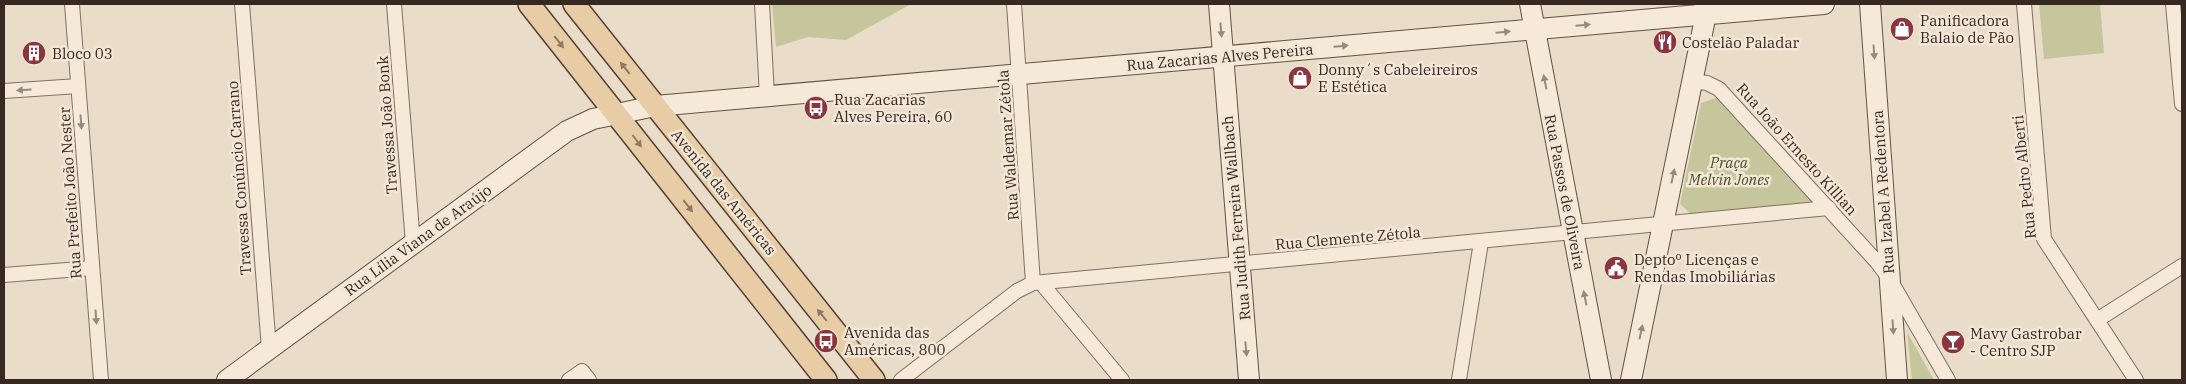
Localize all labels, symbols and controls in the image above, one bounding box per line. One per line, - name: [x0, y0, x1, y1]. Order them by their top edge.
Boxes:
- place label: Panificadora Balaio de Pão: [1920, 11, 2014, 47]
- shop icon: Panificadora Balaio de Pão: [1889, 16, 1915, 42]
- one-way arrow: [1576, 21, 1592, 29]
- one-way arrow: [1217, 22, 1225, 38]
- one-way arrow: [1496, 28, 1512, 36]
- restaurant icon: Costelão Paladar: [1652, 29, 1678, 55]
- place label: Costelão Paladar: [1682, 33, 1800, 52]
- one-way arrow: [554, 35, 565, 48]
- street label: Rua Zacarias Alves Pereira: [1126, 39, 1314, 75]
- building icon: Bloco 03: [21, 40, 47, 66]
- one-way arrow: [1334, 42, 1350, 50]
- place label: Bloco 03: [52, 44, 113, 63]
- one-way arrow: [1870, 45, 1878, 61]
- street label: Travessa João Bonk: [373, 55, 401, 195]
- place label: Donny´s Cabeleireiros E Estética: [1318, 60, 1478, 96]
- one-way arrow: [619, 62, 630, 75]
- shop icon: Donny´s Cabeleireiros E Estética: [1287, 65, 1313, 91]
- street label: Rua Waldemar Zétola: [993, 69, 1023, 221]
- one-way arrow: [1540, 74, 1548, 90]
- street label: Rua João Ernesto Killian: [1733, 79, 1862, 219]
- street label: Travessa Conúncio Carrano: [223, 80, 255, 276]
- one-way arrow: [15, 86, 31, 94]
- place label: Rua Zacarias Alves Pereira, 60: [834, 90, 952, 126]
- bus stop icon: Rua Zacarias Alves Pereira, 60: [803, 95, 829, 121]
- street label: Rua Prefeito João Nester: [54, 106, 85, 280]
- street label: Rua Izabel A Redentora: [1868, 109, 1898, 275]
- street label: Rua Passos de Oliveira: [1541, 113, 1589, 271]
- one-way arrow: [78, 114, 86, 130]
- street label: Rua Pedro Alberti: [2008, 114, 2040, 240]
- street label: Rua Judith Ferreira Wallbach: [1218, 115, 1254, 321]
- street label: Avenida das Américas: [667, 125, 781, 259]
- one-way arrow: [632, 134, 642, 148]
- park label: Praça Melvin Jones: [1688, 153, 1770, 189]
- one-way arrow: [1669, 168, 1677, 184]
- street label: Rua Lília Viana de Araújo: [341, 180, 495, 300]
- one-way arrow: [682, 199, 693, 212]
- street label: Rua Clemente Zétola: [1274, 222, 1422, 254]
- place label: Deptoº Licenças e Rendas Imobiliárias: [1634, 250, 1776, 286]
- public building icon: Deptoº Licenças e Rendas Imobiliárias: [1603, 255, 1629, 281]
- one-way arrow: [1581, 290, 1589, 306]
- one-way arrow: [92, 309, 100, 325]
- one-way arrow: [816, 309, 827, 322]
- one-way arrow: [1889, 319, 1897, 335]
- place label: Avenida das Américas, 800: [844, 323, 945, 359]
- one-way arrow: [1637, 324, 1645, 340]
- place label: Mavy Gastrobar - Centro SJP: [1970, 324, 2082, 360]
- bus stop icon: Avenida das Américas, 800: [813, 328, 839, 354]
- bar icon: Mavy Gastrobar - Centro SJP: [1940, 329, 1966, 355]
- one-way arrow: [1243, 341, 1251, 357]

